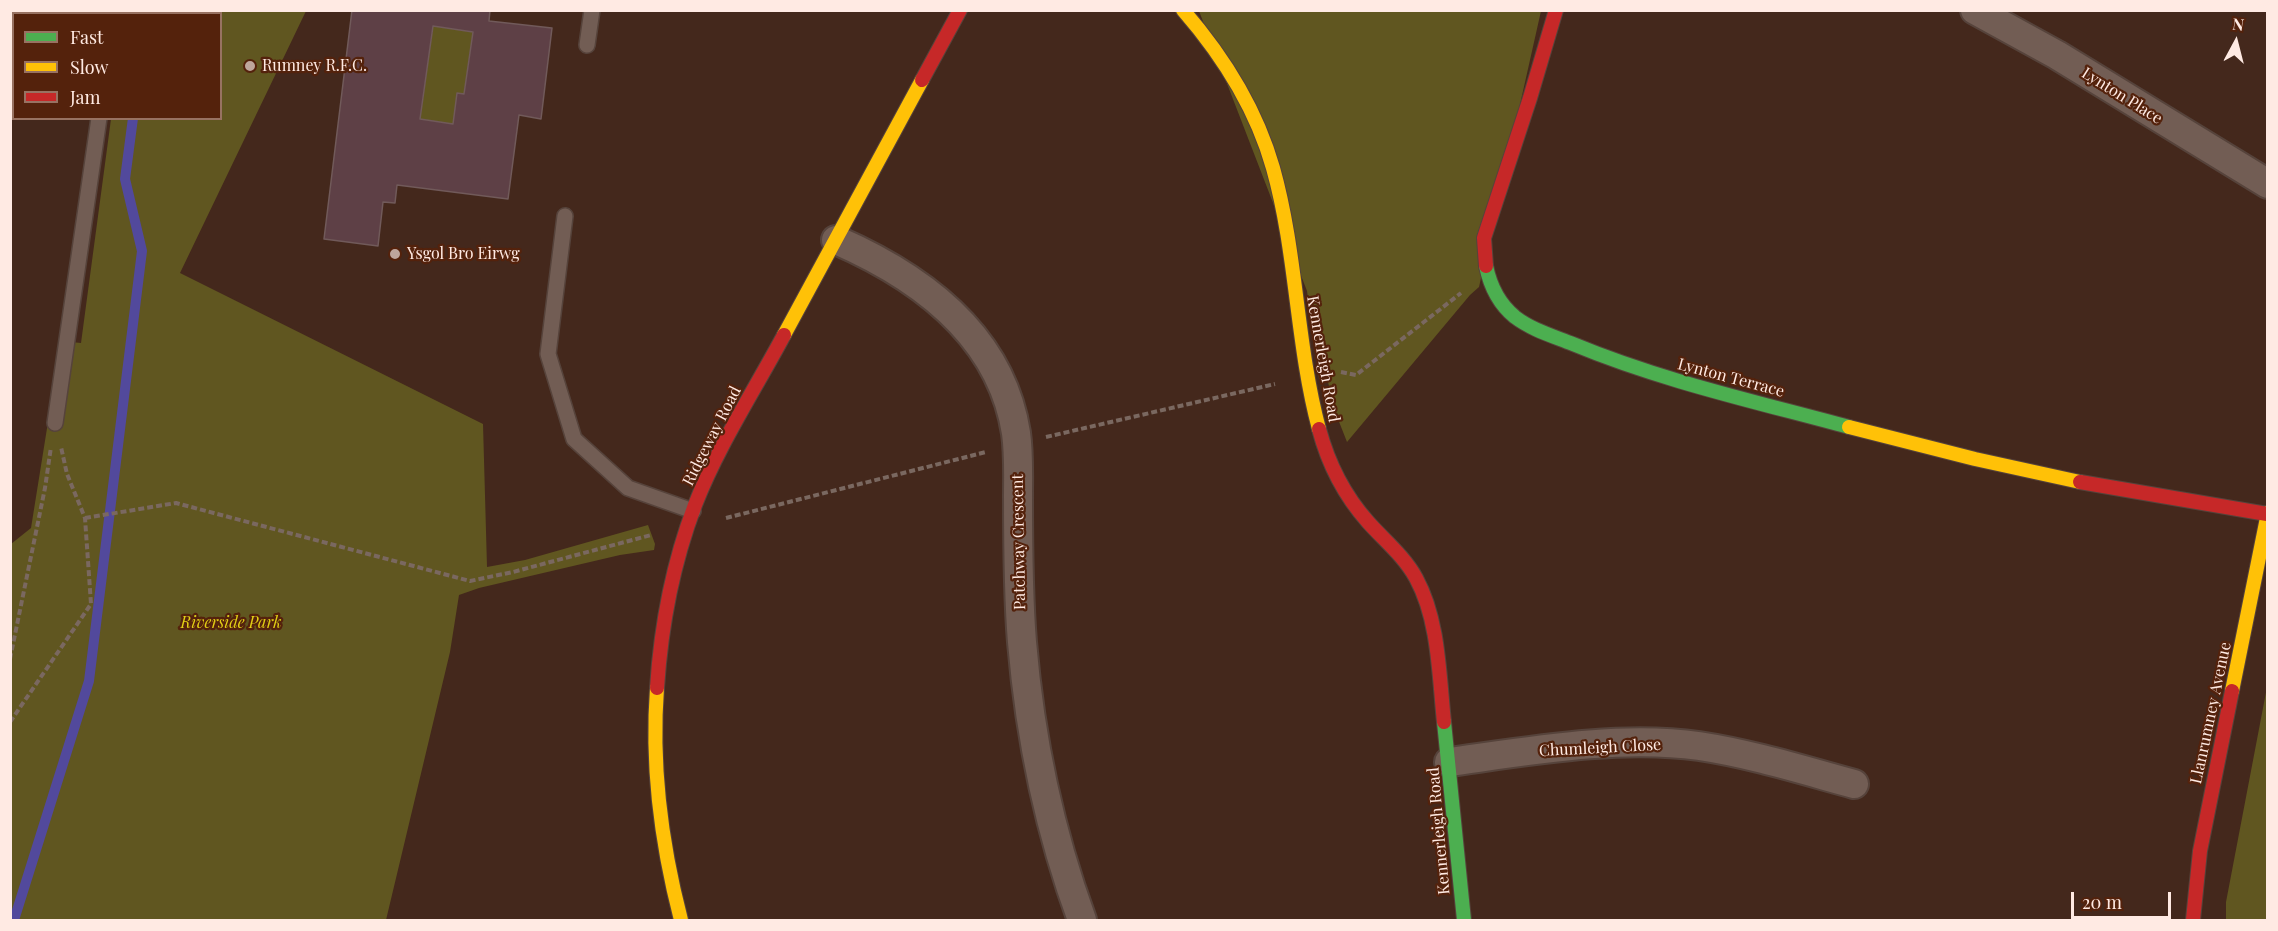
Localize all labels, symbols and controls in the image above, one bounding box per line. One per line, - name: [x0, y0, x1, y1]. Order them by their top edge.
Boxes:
- legend: [12, 12, 222, 120]
- north arrow: [2206, 12, 2266, 72]
- text: N: [2231, 13, 2245, 35]
- text: Fast: [70, 25, 103, 49]
- text: Slow: [70, 55, 108, 79]
- place label: Rumney R.F.C.: [262, 56, 367, 76]
- marker: Rumney R.F.C.: [243, 59, 257, 73]
- street label: Lynton Place: [2078, 64, 2166, 128]
- text: Jam: [70, 85, 100, 109]
- place label: Ysgol Bro Eirwg: [407, 244, 520, 264]
- marker: Ysgol Bro Eirwg: [388, 247, 402, 261]
- street label: Kennerleigh Road: [1302, 294, 1344, 424]
- street label: Lynton Terrace: [1676, 355, 1786, 401]
- street label: Ridgeway Road: [679, 383, 745, 489]
- street label: Patchway Crescent: [1008, 474, 1030, 610]
- park label: Riverside Park: [181, 613, 281, 633]
- street label: Llanrumney Avenue: [2187, 640, 2235, 786]
- street label: Chumleigh Close: [1538, 735, 1662, 761]
- street label: Kennerleigh Road: [1424, 766, 1454, 896]
- scale bar: [2074, 880, 2174, 918]
- text: 20 m: [2082, 890, 2122, 914]

